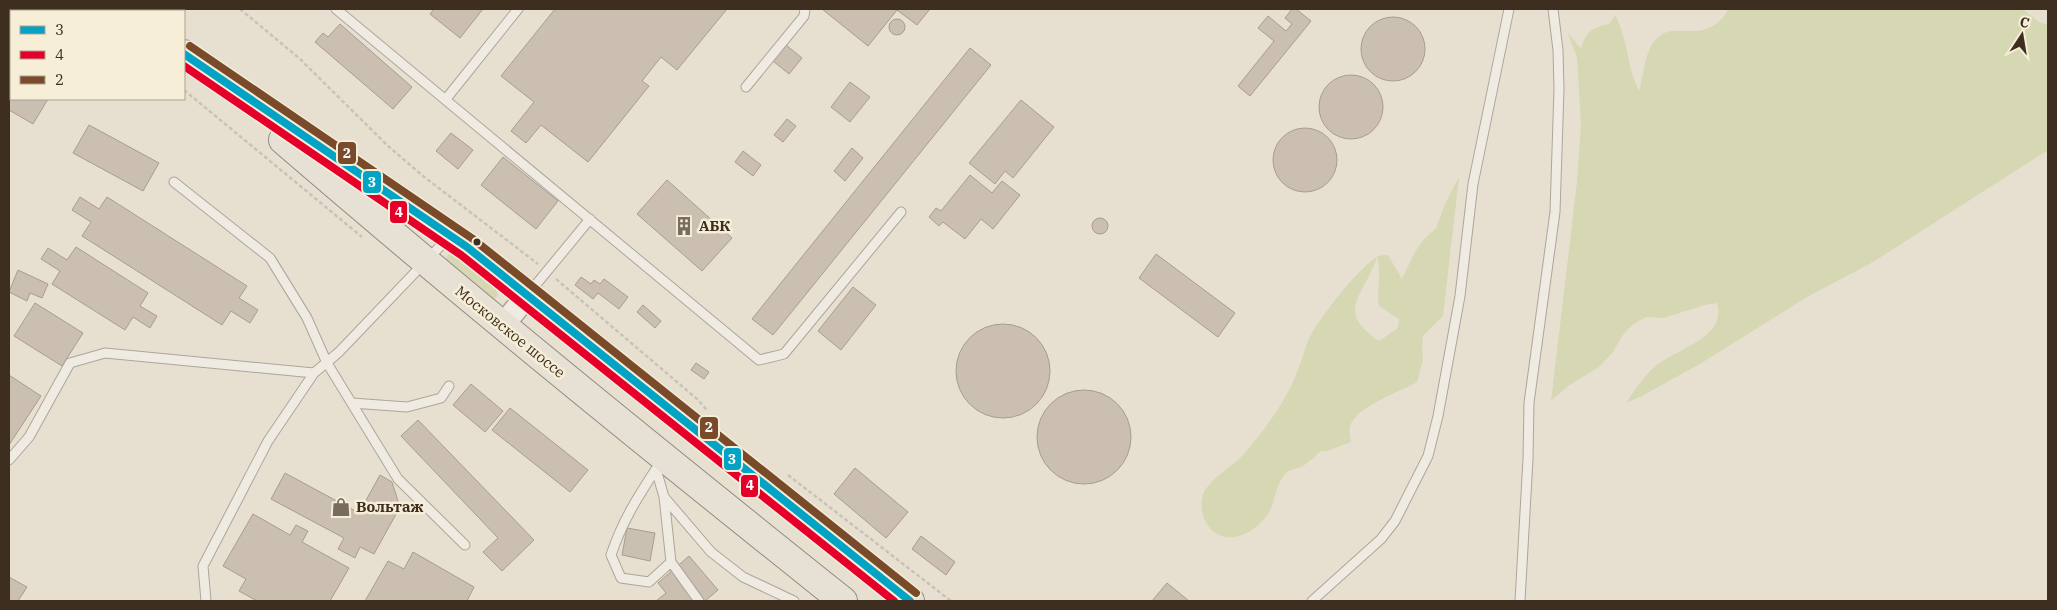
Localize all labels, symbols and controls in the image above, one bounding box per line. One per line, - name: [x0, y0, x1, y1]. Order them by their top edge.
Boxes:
- legend: [10, 10, 185, 100]
- north arrow: [1997, 10, 2047, 60]
- text: С: [2018, 13, 2031, 32]
- text: 3: [55, 20, 64, 39]
- text: 4: [55, 45, 64, 64]
- text: 2: [55, 70, 64, 89]
- line badge: 2: [337, 141, 357, 165]
- text: 2: [343, 144, 351, 162]
- line badge: 3: [362, 170, 382, 194]
- text: 3: [368, 173, 376, 191]
- line badge: 4: [389, 200, 408, 224]
- text: 4: [395, 203, 403, 221]
- building icon: АБК: [673, 215, 695, 237]
- place label: АБК: [699, 216, 731, 235]
- unlabelled marker: [472, 237, 482, 247]
- street label: Московское шоссе: [451, 281, 569, 382]
- line badge: 2: [699, 416, 719, 440]
- text: 2: [705, 418, 713, 436]
- line badge: 3: [723, 447, 742, 471]
- text: 3: [728, 450, 736, 468]
- line badge: 4: [740, 474, 759, 498]
- text: 4: [746, 476, 754, 494]
- shop icon: Вольтаж: [330, 496, 352, 518]
- place label: Вольтаж: [356, 497, 424, 516]

